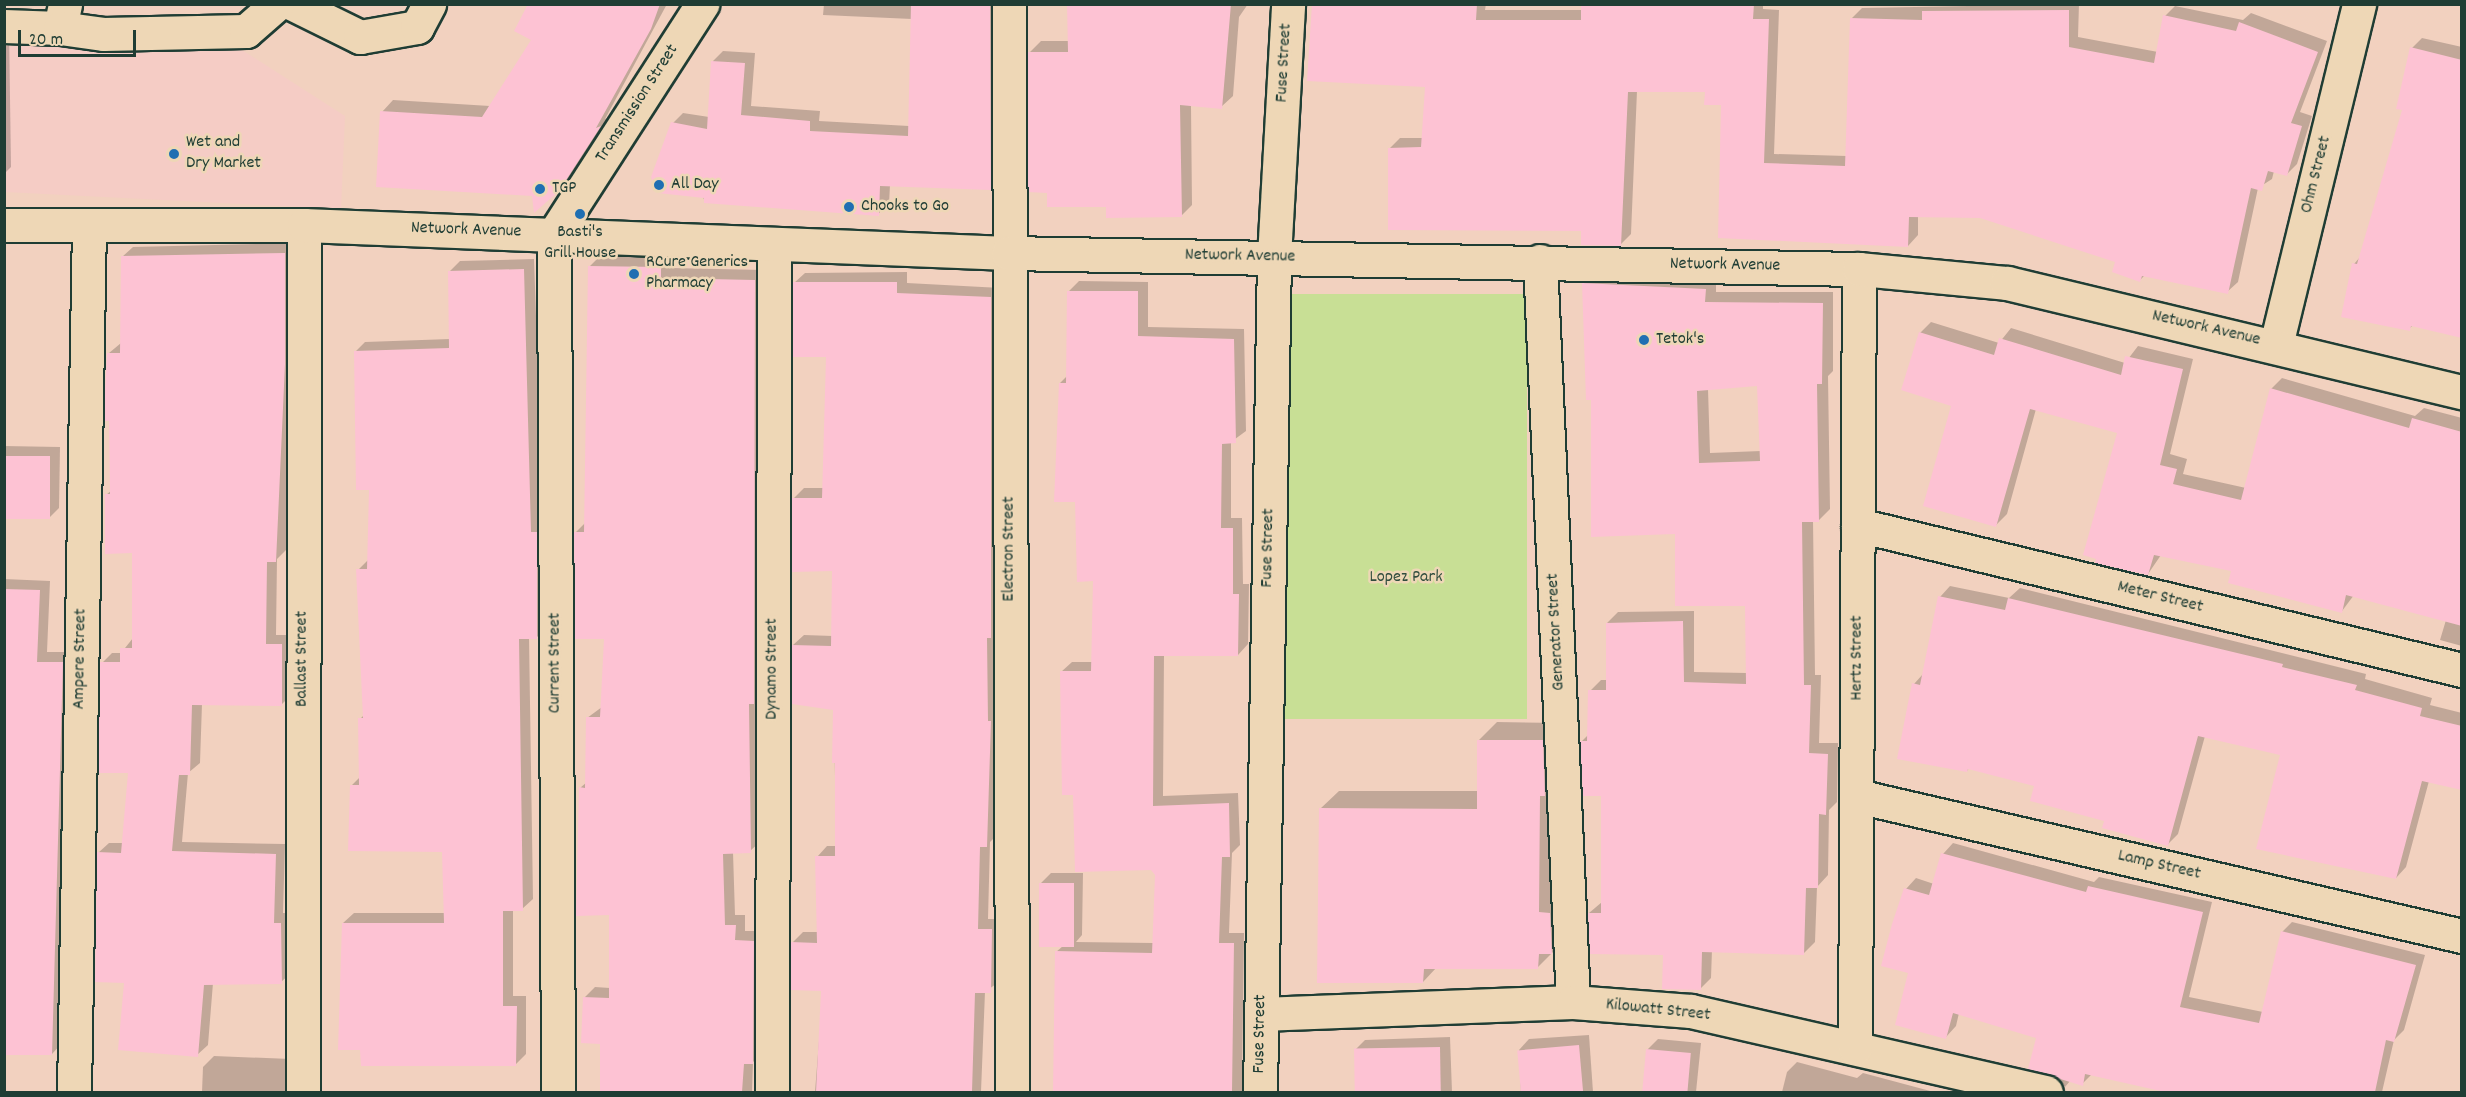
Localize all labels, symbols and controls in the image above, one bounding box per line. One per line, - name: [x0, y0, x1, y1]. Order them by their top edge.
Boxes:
- scale bar: [21, 18, 140, 56]
- street label: Fuse Street: [1272, 23, 1298, 103]
- text: 20 m: [29, 28, 63, 53]
- street label: Transmission Street: [592, 41, 684, 167]
- place label: Wet and Dry Market: [186, 133, 261, 176]
- street label: Ohm Street: [2297, 134, 2337, 216]
- marker: Wet and Dry Market: [167, 147, 181, 161]
- place label: All Day: [671, 174, 719, 196]
- place label: TGP: [552, 178, 576, 200]
- marker: All Day: [652, 178, 666, 192]
- marker: TGP: [533, 182, 547, 196]
- place label: Chooks to Go: [861, 196, 949, 218]
- marker: Chooks to Go: [842, 200, 856, 214]
- marker: Basti's Grill House: [573, 207, 587, 221]
- street label: Network Avenue: [410, 218, 522, 244]
- place label: Basti's Grill House: [544, 223, 616, 266]
- street label: Network Avenue: [1185, 245, 1295, 269]
- place label: RCure Generics Pharmacy: [646, 253, 748, 296]
- street label: Network Avenue: [1670, 254, 1780, 278]
- marker: RCure Generics Pharmacy: [627, 267, 641, 281]
- street label: Network Avenue: [2150, 306, 2262, 352]
- place label: Tetok's: [1656, 329, 1704, 351]
- marker: Tetok's: [1637, 333, 1651, 347]
- street label: Electron Street: [999, 496, 1021, 602]
- street label: Fuse Street: [1258, 508, 1280, 588]
- park label: Lopez Park: [1369, 567, 1443, 589]
- street label: Generator Street: [1543, 573, 1571, 691]
- street label: Meter Street: [2115, 577, 2205, 619]
- street label: Ampere Street: [69, 608, 93, 710]
- street label: Ballast Street: [292, 611, 314, 707]
- street label: Current Street: [545, 613, 567, 713]
- street label: Hertz Street: [1847, 615, 1869, 701]
- street label: Dynamo Street: [762, 618, 784, 720]
- street label: Lamp Street: [2115, 846, 2203, 886]
- street label: Fuse Street: [1250, 994, 1272, 1074]
- street label: Kilowatt Street: [1605, 995, 1711, 1027]

